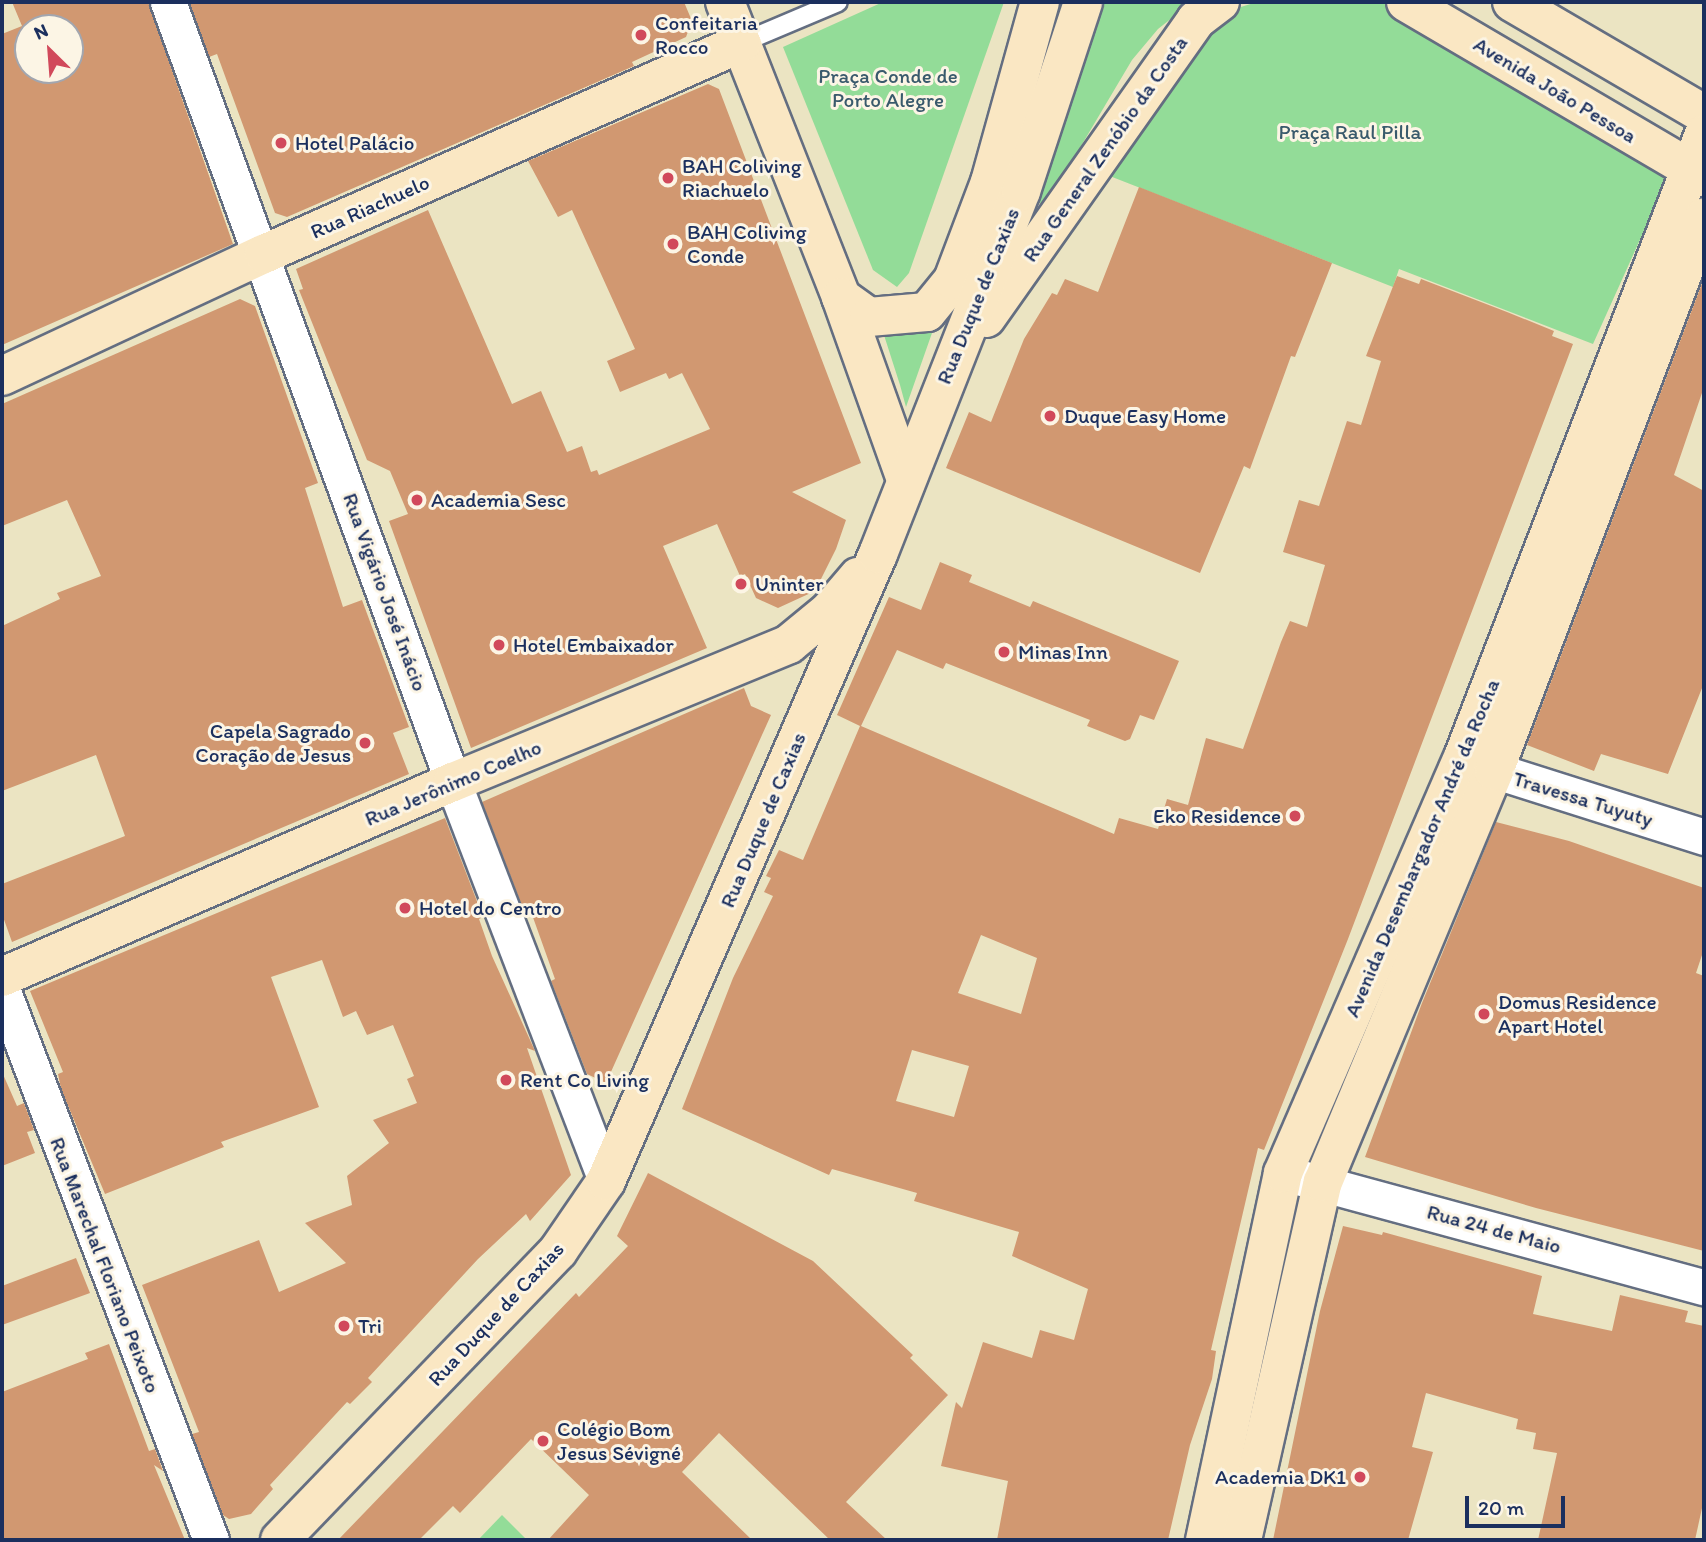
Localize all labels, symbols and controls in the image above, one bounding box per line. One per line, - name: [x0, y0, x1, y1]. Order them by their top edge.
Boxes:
- place label: Confeitaria Rocco: [655, 10, 758, 60]
- north arrow: [14, 14, 84, 84]
- text: N: [30, 18, 51, 44]
- marker: Confeitaria Rocco: [633, 27, 649, 43]
- street label: Rua General Zenóbio da Costa: [1017, 31, 1193, 267]
- street label: Avenida João Pessoa: [1469, 32, 1641, 148]
- park label: Praça Conde de Porto Alegre: [818, 63, 958, 113]
- park label: Praça Raul Pilla: [1279, 119, 1421, 145]
- place label: Hotel Palácio: [295, 130, 413, 156]
- marker: Hotel Palácio: [273, 135, 289, 151]
- place label: BAH Coliving Riachuelo: [682, 153, 802, 203]
- street label: Rua Riachuelo: [307, 170, 433, 244]
- marker: BAH Coliving Riachuelo: [660, 170, 676, 186]
- street label: Rua Duque de Caxias: [931, 204, 1025, 388]
- place label: BAH Coliving Conde: [687, 219, 807, 269]
- marker: BAH Coliving Conde: [665, 236, 681, 252]
- place label: Duque Easy Home: [1064, 403, 1226, 429]
- marker: Duque Easy Home: [1042, 408, 1058, 424]
- place label: Academia Sesc: [431, 487, 566, 513]
- street label: Rua Vigário José Inácio: [338, 490, 432, 694]
- marker: Academia Sesc: [409, 492, 425, 508]
- place label: Uninter: [755, 571, 824, 597]
- marker: Uninter: [733, 576, 749, 592]
- place label: Hotel Embaixador: [513, 632, 675, 658]
- marker: Hotel Embaixador: [491, 637, 507, 653]
- place label: Minas Inn: [1018, 639, 1107, 665]
- marker: Minas Inn: [996, 644, 1012, 660]
- street label: Avenida Desembargador André da Rocha: [1339, 675, 1505, 1021]
- place label: Capela Sagrado Coração de Jesus: [195, 718, 351, 768]
- street label: Rua Duque de Caxias: [715, 728, 811, 912]
- street label: Rua Jerônimo Coelho: [361, 734, 545, 832]
- marker: Capela Sagrado Coração de Jesus: [357, 735, 373, 751]
- street label: Travessa Tuyuty: [1510, 766, 1656, 832]
- place label: Eko Residence: [1153, 803, 1281, 829]
- marker: Eko Residence: [1287, 808, 1303, 824]
- place label: Hotel do Centro: [419, 895, 562, 921]
- marker: Hotel do Centro: [397, 900, 413, 916]
- place label: Domus Residence Apart Hotel: [1498, 989, 1656, 1039]
- marker: Domus Residence Apart Hotel: [1476, 1006, 1492, 1022]
- place label: Rent Co Living: [520, 1067, 649, 1093]
- marker: Rent Co Living: [498, 1072, 514, 1088]
- street label: Rua Marechal Floriano Peixoto: [44, 1133, 166, 1397]
- street label: Rua 24 de Maio: [1424, 1199, 1564, 1259]
- street label: Rua Duque de Caxias: [422, 1236, 570, 1392]
- place label: Tri: [358, 1313, 382, 1339]
- marker: Tri: [336, 1318, 352, 1334]
- place label: Colégio Bom Jesus Sévigné: [557, 1416, 682, 1466]
- marker: Colégio Bom Jesus Sévigné: [535, 1433, 551, 1449]
- place label: Academia DK1: [1215, 1464, 1346, 1490]
- marker: Academia DK1: [1352, 1469, 1368, 1485]
- scale bar: [1468, 1482, 1568, 1526]
- text: 20 m: [1478, 1495, 1524, 1520]

